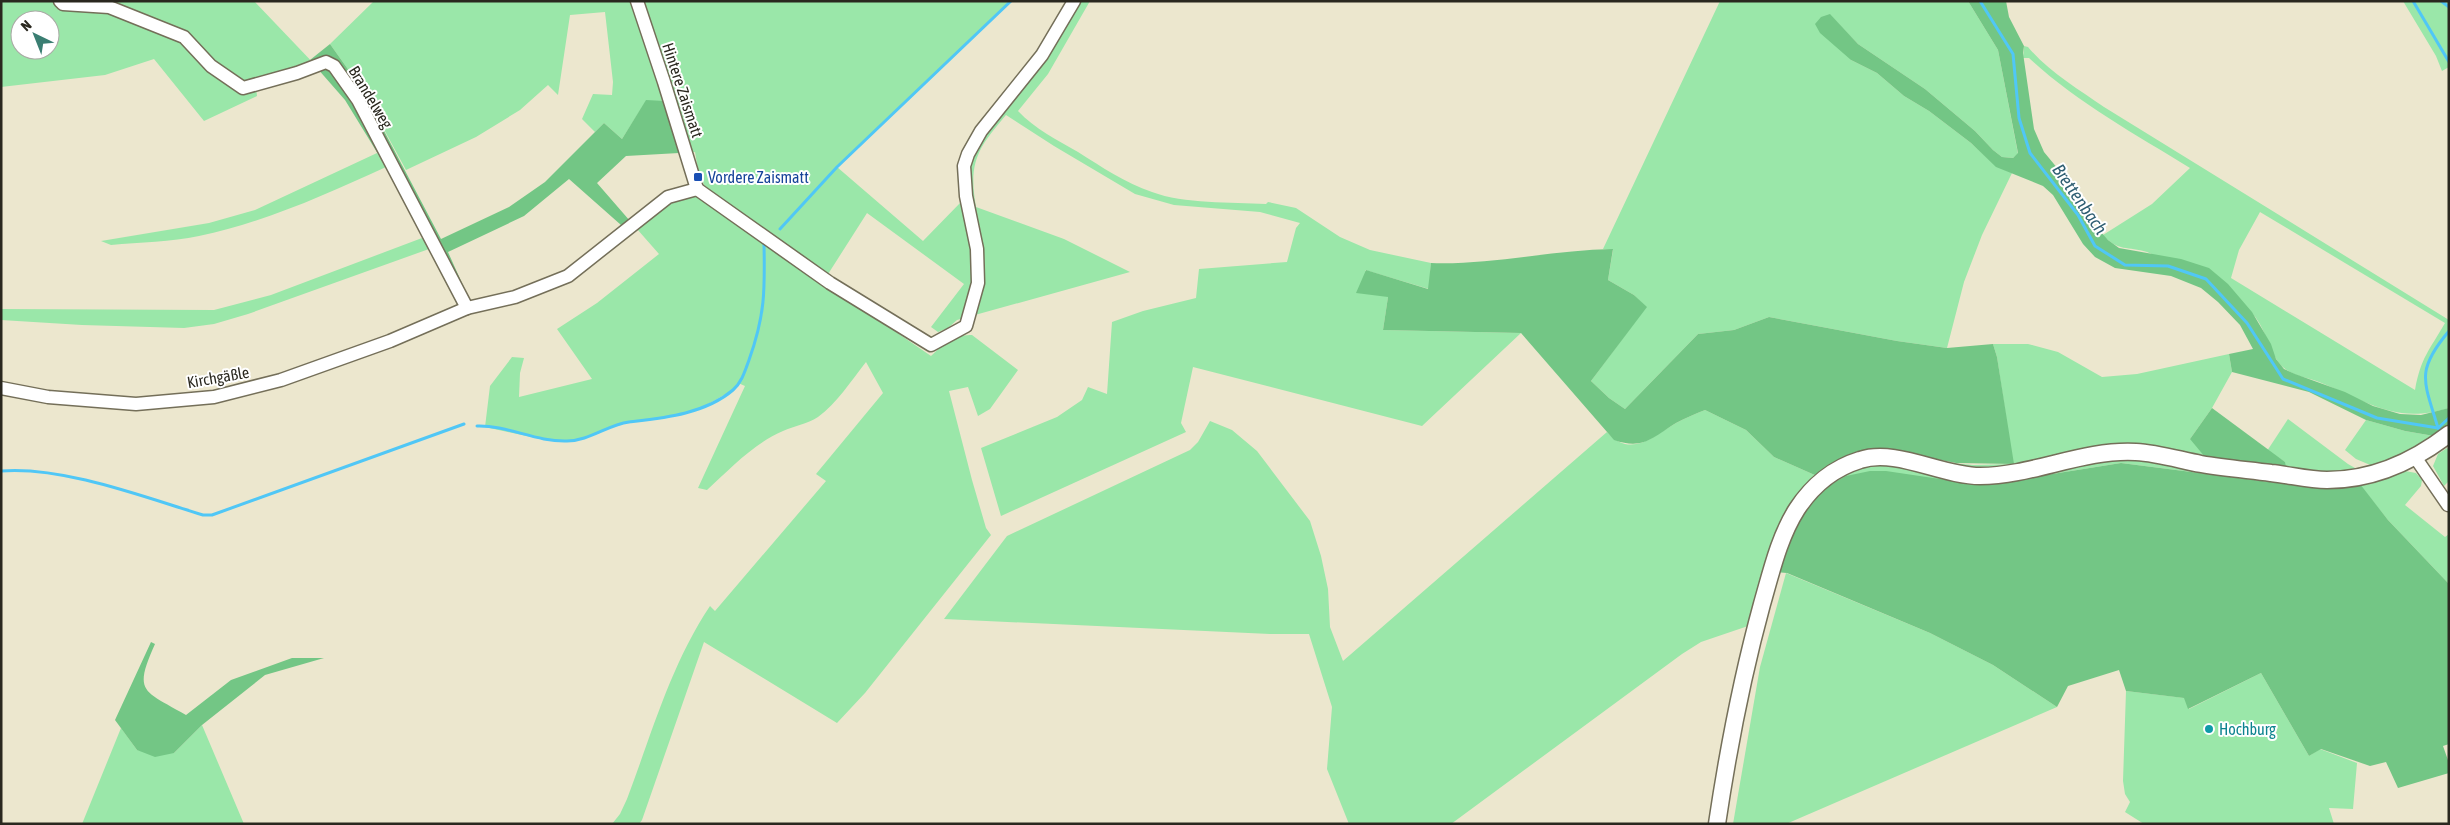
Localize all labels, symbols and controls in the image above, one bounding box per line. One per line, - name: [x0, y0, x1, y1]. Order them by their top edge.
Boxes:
- north arrow: [10, 10, 60, 60]
- text: N: [18, 17, 35, 34]
- street label: Hintere Zaismatt: [659, 40, 707, 140]
- street label: Brandelweg: [344, 63, 397, 132]
- water label: Brettenbach: [2048, 160, 2112, 238]
- place label: Vordere Zaismatt: [708, 168, 809, 186]
- marker: Vordere Zaismatt: [692, 171, 704, 183]
- street label: Kirchgäßle: [186, 363, 251, 392]
- place label: Hochburg: [2219, 720, 2276, 739]
- marker: Hochburg: [2203, 723, 2215, 735]

